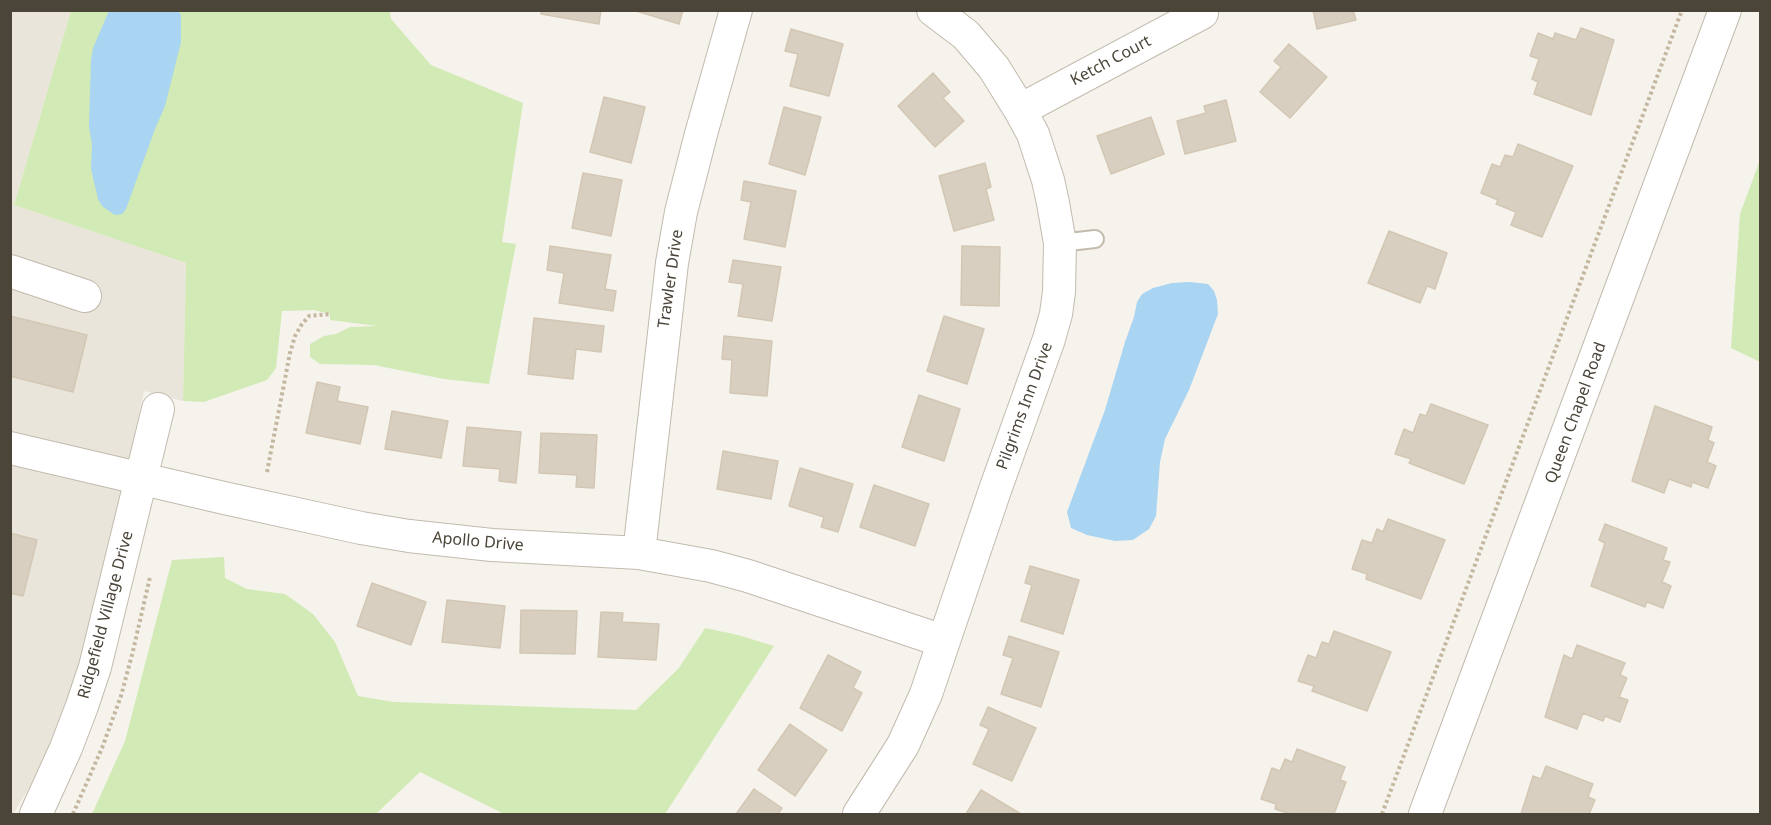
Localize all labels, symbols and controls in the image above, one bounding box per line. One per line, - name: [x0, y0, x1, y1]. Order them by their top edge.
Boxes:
- street label: Ketch Court: [1067, 32, 1155, 90]
- street label: Trawler Drive: [655, 228, 687, 330]
- street label: Pilgrims Inn Drive: [993, 340, 1057, 472]
- street label: Queen Chapel Road: [1541, 340, 1611, 486]
- street label: Apollo Drive: [432, 528, 524, 556]
- street label: Ridgefield Village Drive: [74, 529, 138, 701]

